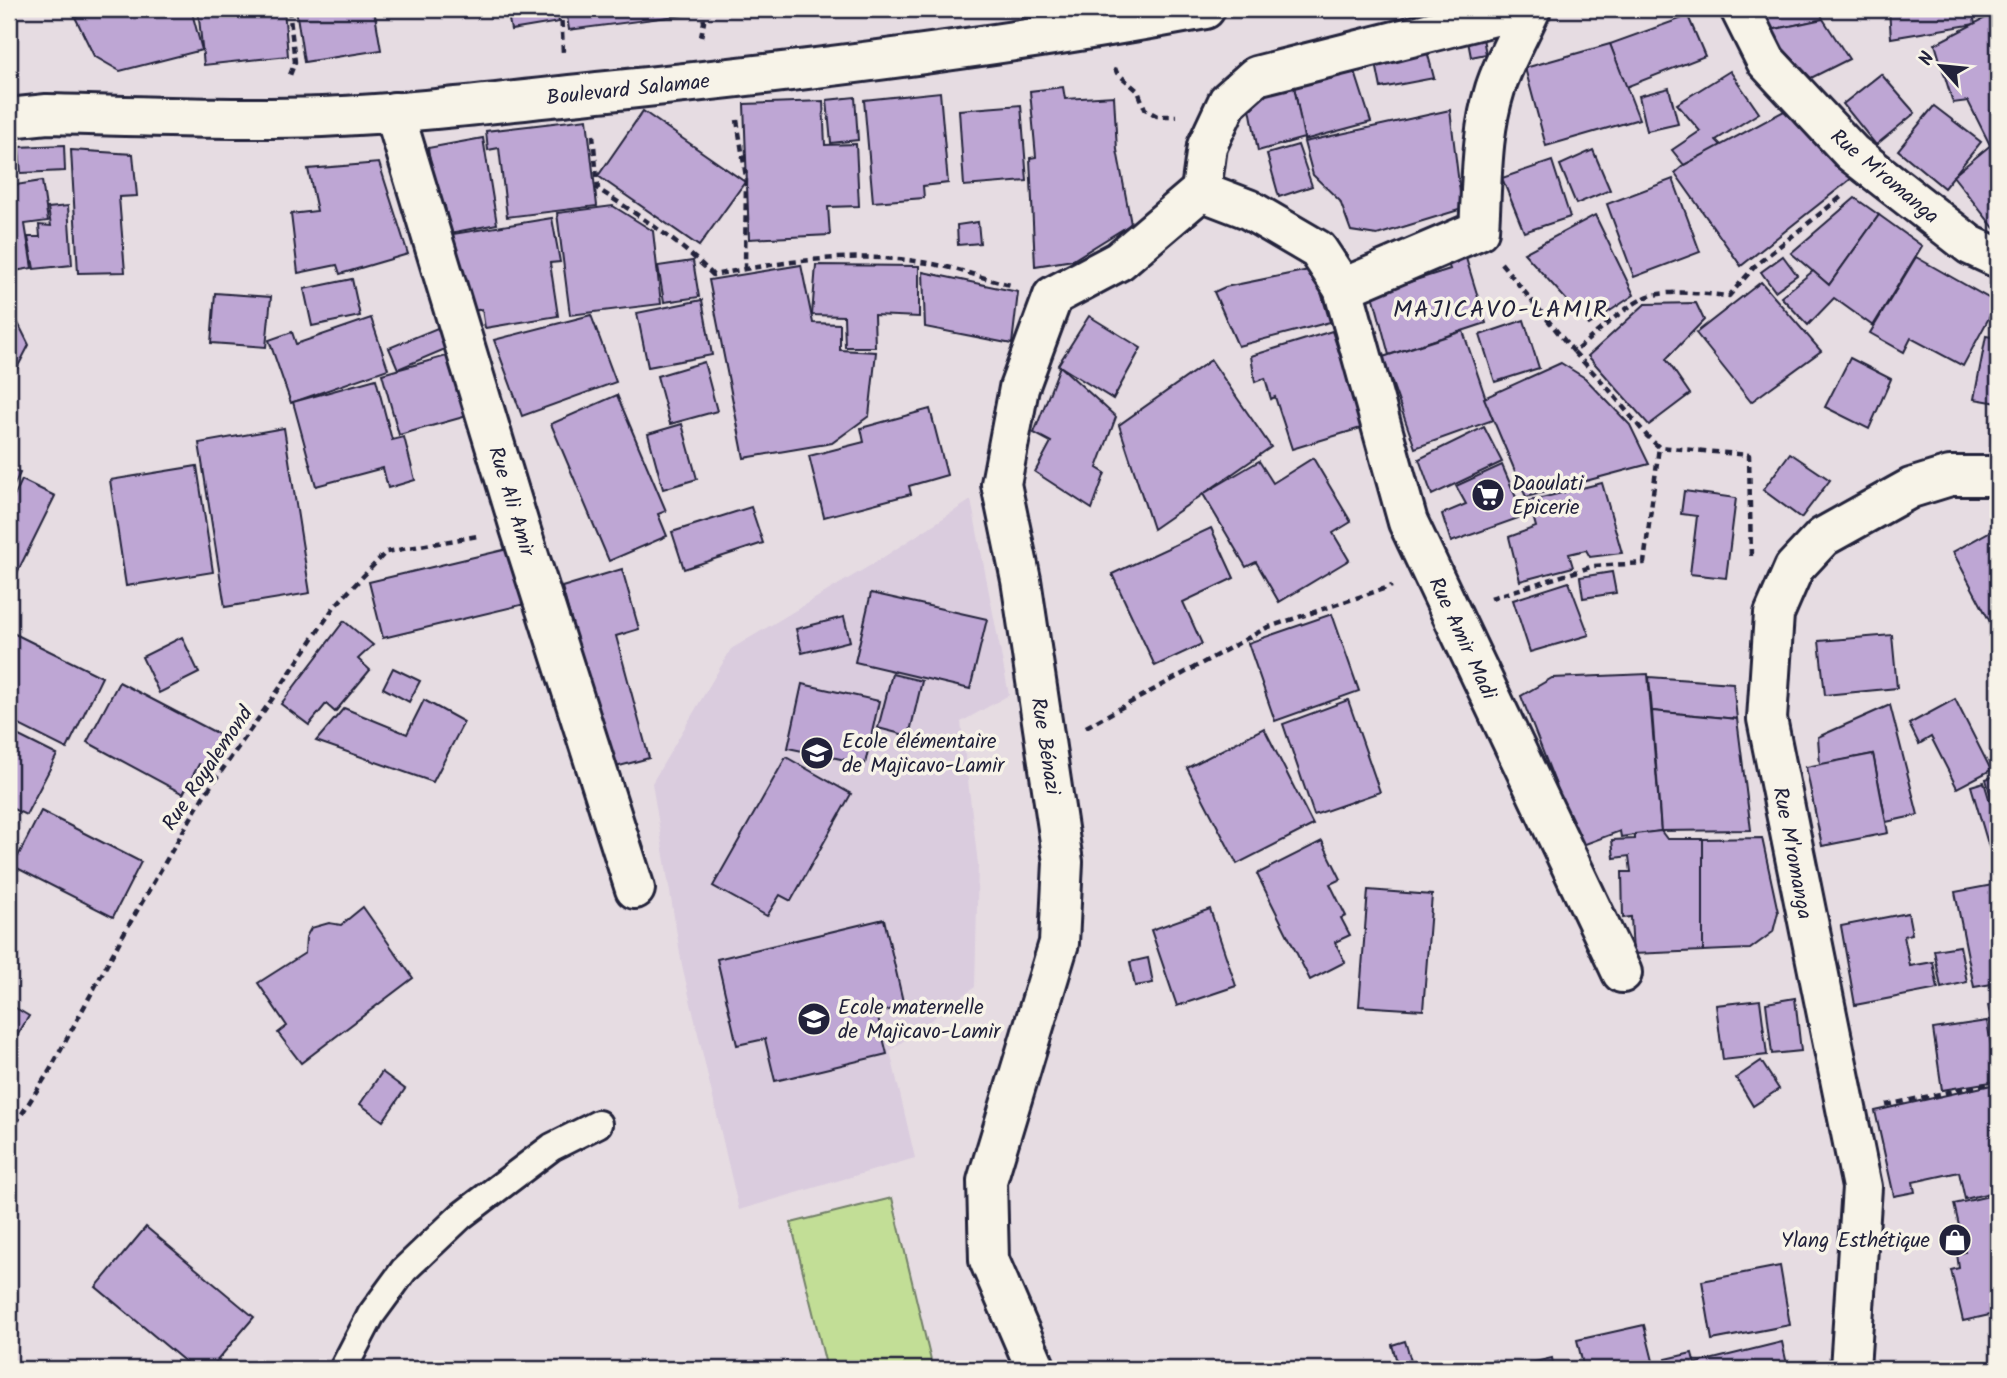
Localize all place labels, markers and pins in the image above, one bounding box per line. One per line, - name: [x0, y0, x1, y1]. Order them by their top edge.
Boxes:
- place label: Daoulati Epicerie: [1512, 468, 1584, 525]
- supermarket icon: Daoulati Epicerie: [1469, 476, 1507, 514]
- place label: Ecole élémentaire de Majicavo-Lamir: [842, 726, 1005, 783]
- school or university icon: Ecole élémentaire de Majicavo-Lamir: [798, 734, 836, 772]
- place label: Ecole maternelle de Majicavo-Lamir: [838, 992, 1001, 1049]
- school or university icon: Ecole maternelle de Majicavo-Lamir: [795, 1000, 833, 1038]
- shop icon: Ylang Esthétique: [1936, 1221, 1974, 1259]
- place label: Ylang Esthétique: [1781, 1225, 1931, 1258]

